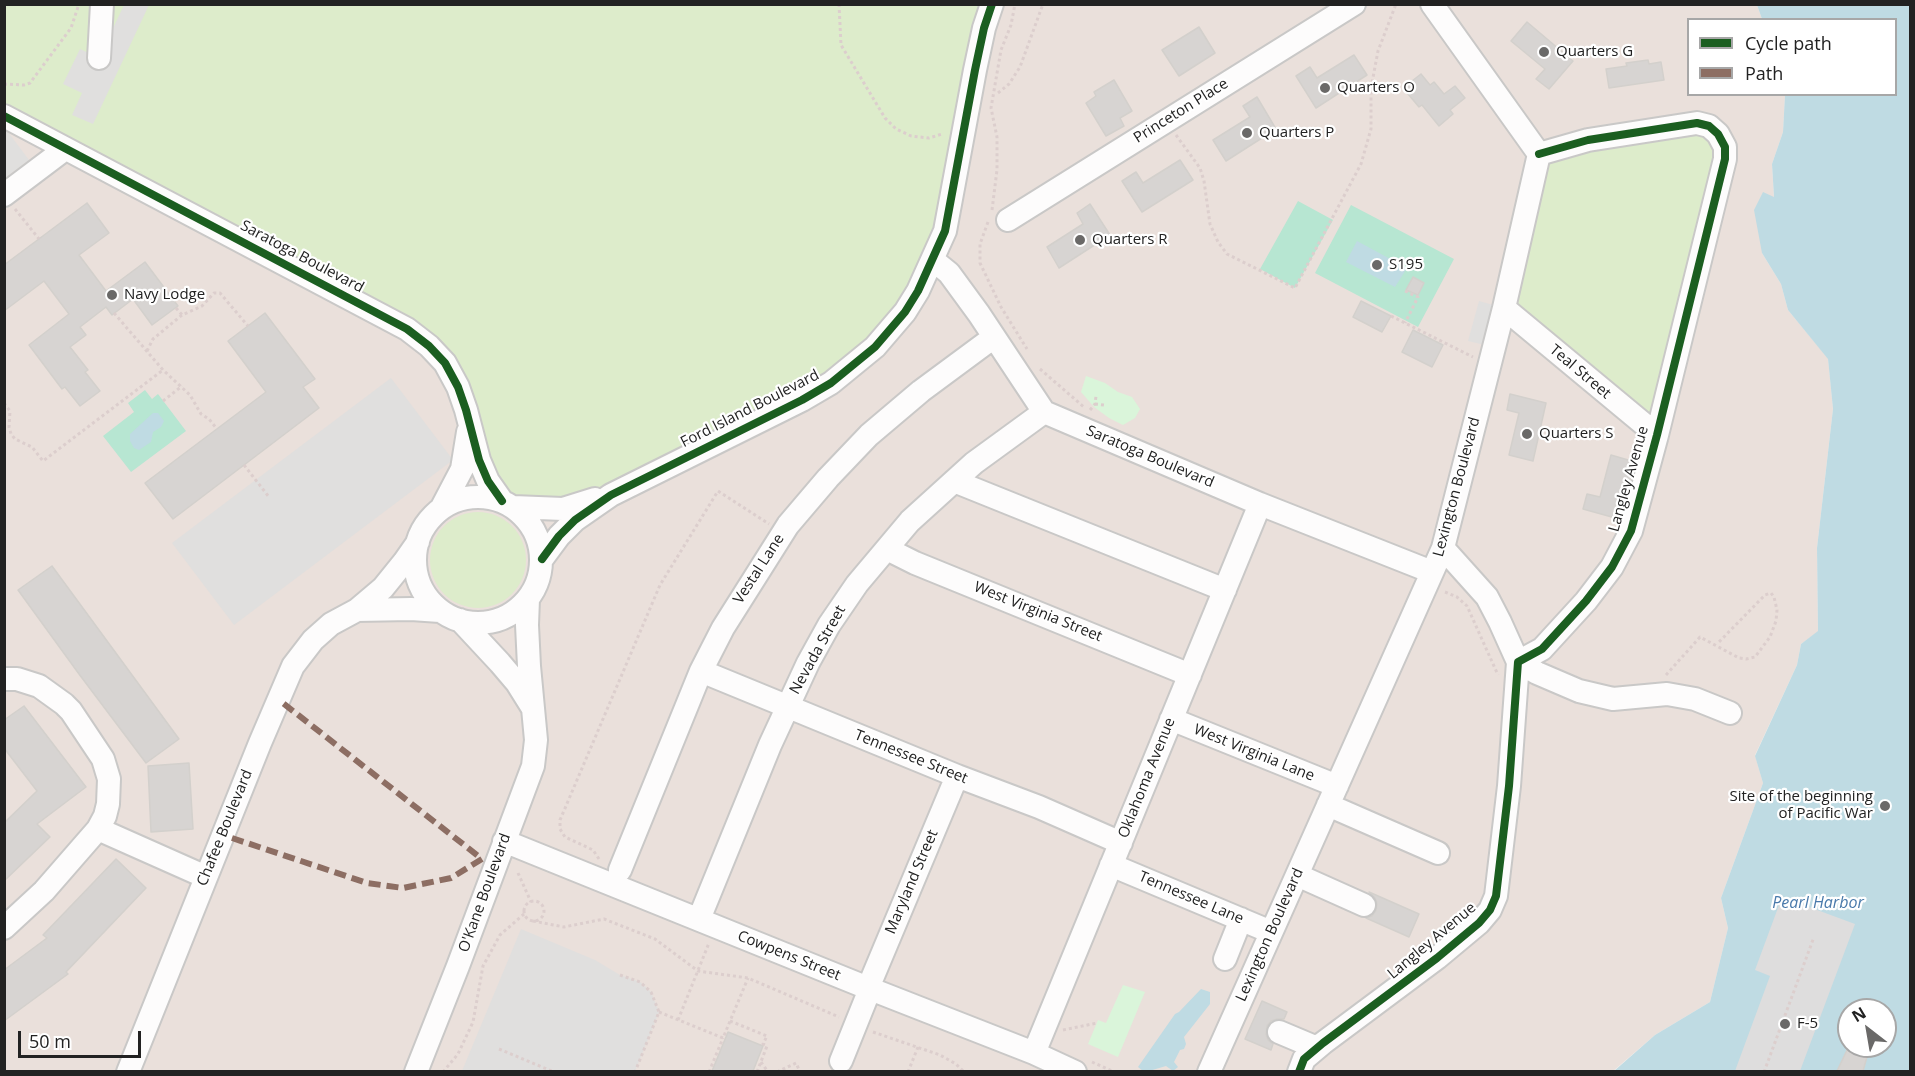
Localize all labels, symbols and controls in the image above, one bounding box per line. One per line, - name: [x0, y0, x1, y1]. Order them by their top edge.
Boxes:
- legend: [1687, 18, 1897, 96]
- text: Cycle path: [1745, 31, 1832, 55]
- place label: Quarters G: [1556, 43, 1633, 61]
- marker: Quarters G: [1537, 45, 1551, 59]
- text: Path: [1745, 61, 1783, 85]
- street label: Princeton Place: [1130, 75, 1232, 147]
- place label: Quarters O: [1337, 79, 1415, 97]
- marker: Quarters O: [1318, 81, 1332, 95]
- place label: Quarters P: [1259, 124, 1334, 142]
- marker: Quarters P: [1240, 126, 1254, 140]
- street label: Saratoga Boulevard: [237, 217, 367, 297]
- place label: Quarters R: [1092, 231, 1168, 249]
- marker: Quarters R: [1073, 233, 1087, 247]
- place label: S195: [1389, 256, 1423, 274]
- marker: S195: [1370, 258, 1384, 272]
- place label: Navy Lodge: [124, 286, 205, 304]
- marker: Navy Lodge: [105, 288, 119, 302]
- street label: Teal Street: [1546, 341, 1614, 403]
- street label: Ford Island Boulevard: [678, 366, 822, 452]
- street label: Lexington Boulevard: [1430, 415, 1484, 559]
- street label: Saratoga Boulevard: [1083, 422, 1217, 492]
- street label: Langley Avenue: [1605, 424, 1653, 534]
- place label: Quarters S: [1539, 425, 1614, 443]
- marker: Quarters S: [1520, 427, 1534, 441]
- street label: Vestal Lane: [730, 531, 788, 607]
- street label: West Virginia Street: [971, 578, 1105, 646]
- street label: Nevada Street: [786, 602, 850, 698]
- street label: Oklahoma Avenue: [1115, 715, 1179, 841]
- street label: West Virginia Lane: [1191, 721, 1317, 785]
- street label: Tennessee Street: [852, 726, 970, 788]
- street label: Chafee Boulevard: [193, 767, 257, 889]
- place label: Site of the beginning of Pacific War: [1729, 788, 1873, 823]
- marker: Site of the beginning of Pacific War: [1878, 799, 1892, 813]
- street label: Maryland Street: [882, 827, 942, 937]
- street label: O'Kane Boulevard: [455, 831, 515, 955]
- street label: Lexington Boulevard: [1233, 866, 1307, 1004]
- street label: Tennessee Lane: [1136, 868, 1246, 928]
- water label: Pearl Harbor: [1772, 893, 1864, 913]
- street label: Langley Avenue: [1384, 899, 1480, 983]
- street label: Cowpens Street: [735, 927, 843, 985]
- north arrow: [1837, 998, 1897, 1058]
- text: N: [1848, 1002, 1870, 1027]
- place label: F-5: [1797, 1015, 1818, 1033]
- marker: F-5: [1778, 1017, 1792, 1031]
- scale bar: [21, 1019, 144, 1057]
- text: 50 m: [29, 1029, 71, 1053]

